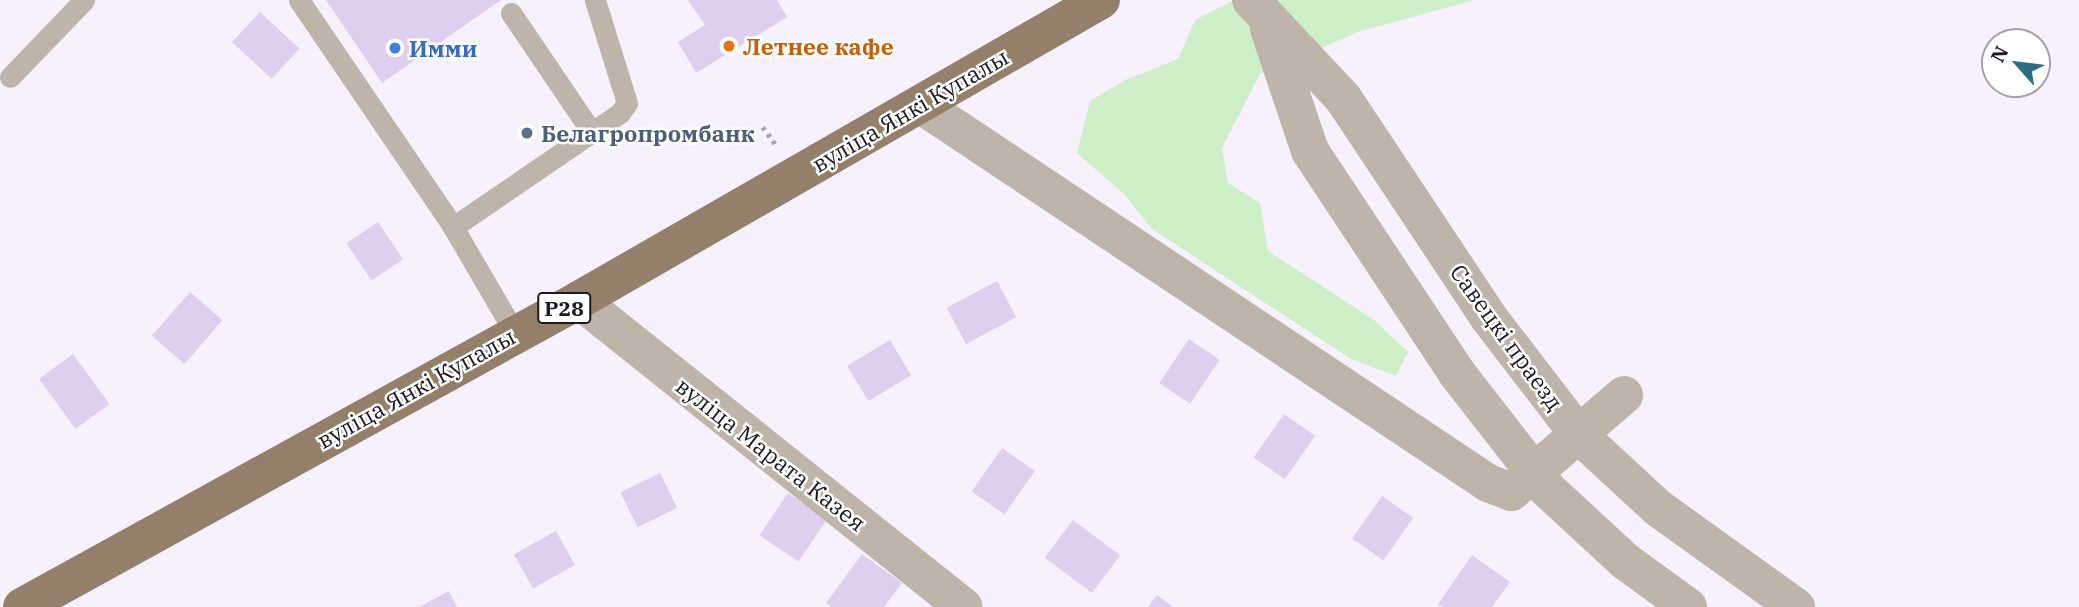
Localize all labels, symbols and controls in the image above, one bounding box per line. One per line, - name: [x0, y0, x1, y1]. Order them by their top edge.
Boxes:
- north arrow: [1981, 28, 2051, 98]
- place label: Летнее кафе: [743, 32, 894, 60]
- place label: Имми: [409, 34, 477, 62]
- marker: Летнее кафе: [721, 38, 737, 54]
- marker: Имми: [387, 40, 403, 56]
- street label: вуліца Янкі Купалы: [807, 42, 1013, 178]
- text: N: [1985, 42, 2013, 66]
- place label: Белагропромбанк: [541, 119, 755, 147]
- marker: Белагропромбанк: [519, 125, 535, 141]
- street label: Савецкі праезд: [1445, 259, 1569, 415]
- road number: Р28: [536, 290, 592, 326]
- street label: вуліца Янкі Купалы: [312, 322, 520, 454]
- street label: вуліца Марата Казея: [671, 371, 871, 537]

